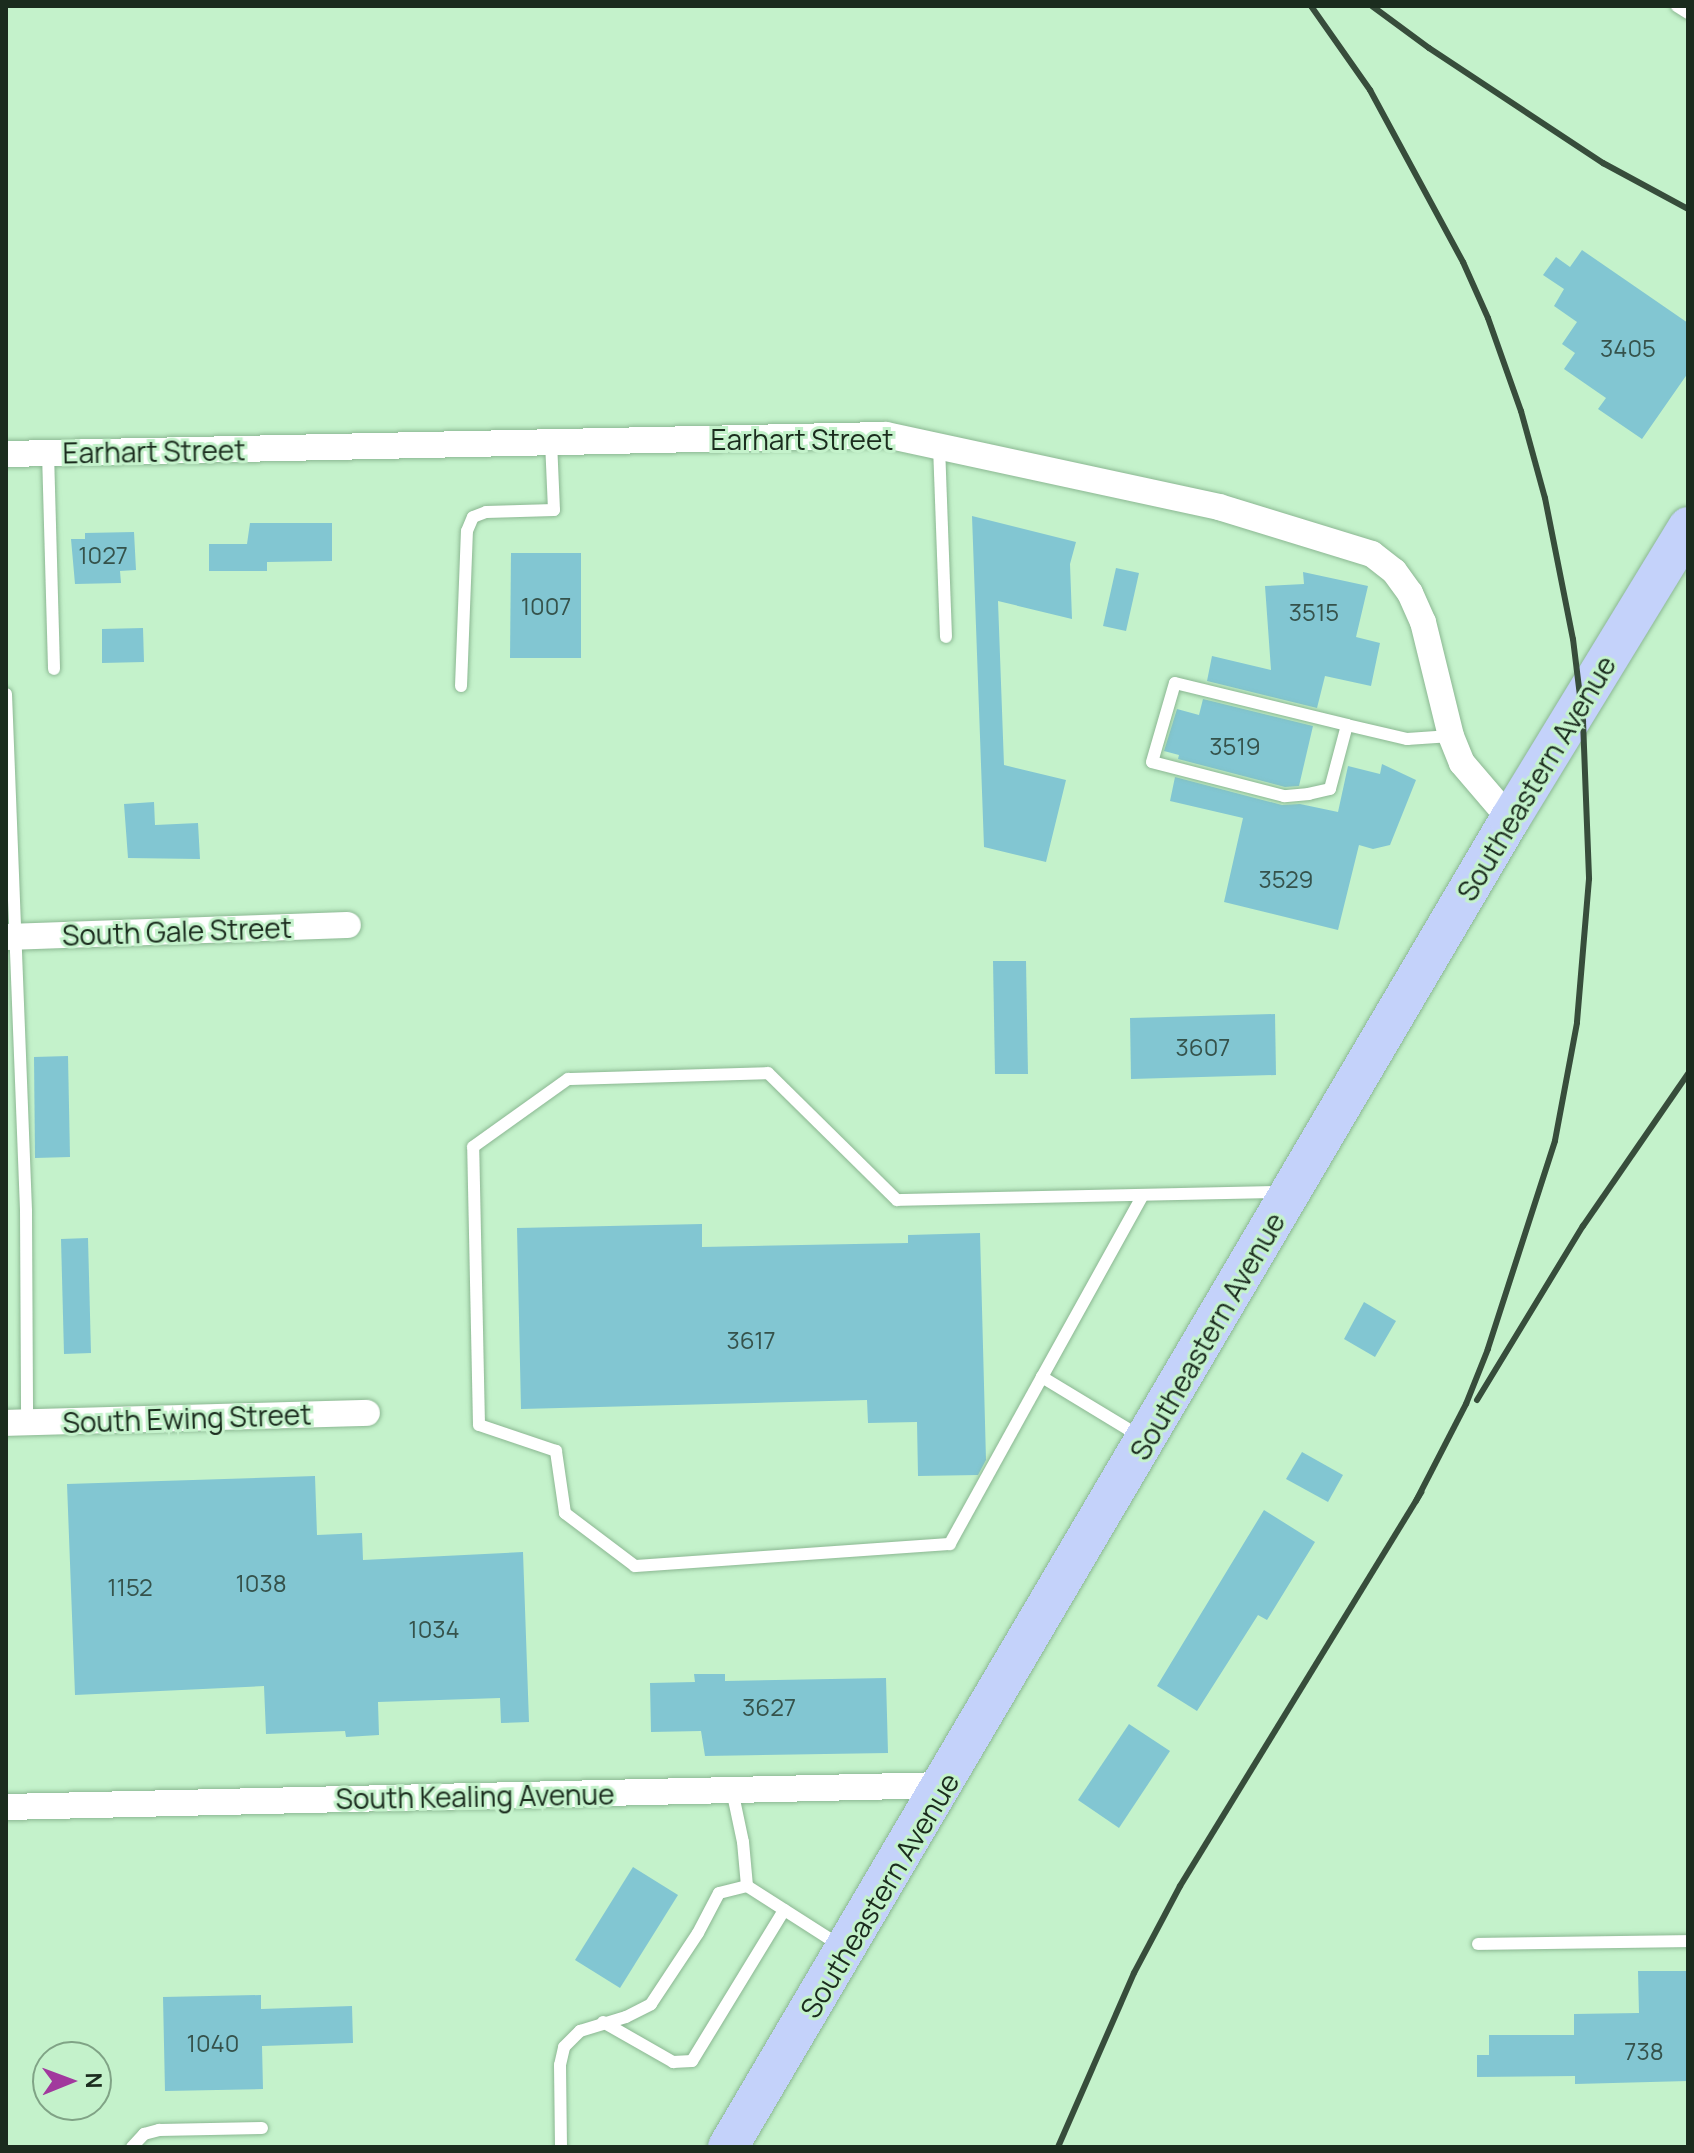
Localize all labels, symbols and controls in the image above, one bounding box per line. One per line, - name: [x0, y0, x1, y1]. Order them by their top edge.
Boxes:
- house number: 3405: [1600, 334, 1656, 362]
- street label: Earhart Street: [711, 422, 893, 456]
- street label: Earhart Street: [62, 433, 246, 469]
- house number: 1027: [78, 541, 128, 569]
- house number: 1007: [521, 592, 571, 620]
- house number: 3515: [1289, 598, 1339, 626]
- street label: Southeastern Avenue: [1450, 649, 1622, 907]
- house number: 3519: [1209, 732, 1261, 760]
- house number: 3529: [1258, 865, 1314, 893]
- street label: South Gale Street: [62, 910, 292, 952]
- house number: 3607: [1176, 1033, 1230, 1061]
- street label: Southeastern Avenue: [1122, 1206, 1292, 1466]
- house number: 3617: [726, 1326, 776, 1354]
- street label: South Ewing Street: [62, 1397, 312, 1439]
- house number: 1038: [235, 1569, 287, 1597]
- house number: 1152: [107, 1573, 153, 1601]
- house number: 1034: [408, 1615, 460, 1643]
- house number: 3627: [742, 1693, 796, 1721]
- street label: Southeastern Avenue: [793, 1766, 965, 2024]
- street label: South Kealing Avenue: [335, 1777, 615, 1815]
- house number: 1040: [187, 2029, 239, 2057]
- house number: 738: [1624, 2037, 1664, 2065]
- north arrow: [32, 2041, 112, 2121]
- text: N: [79, 2072, 109, 2089]

